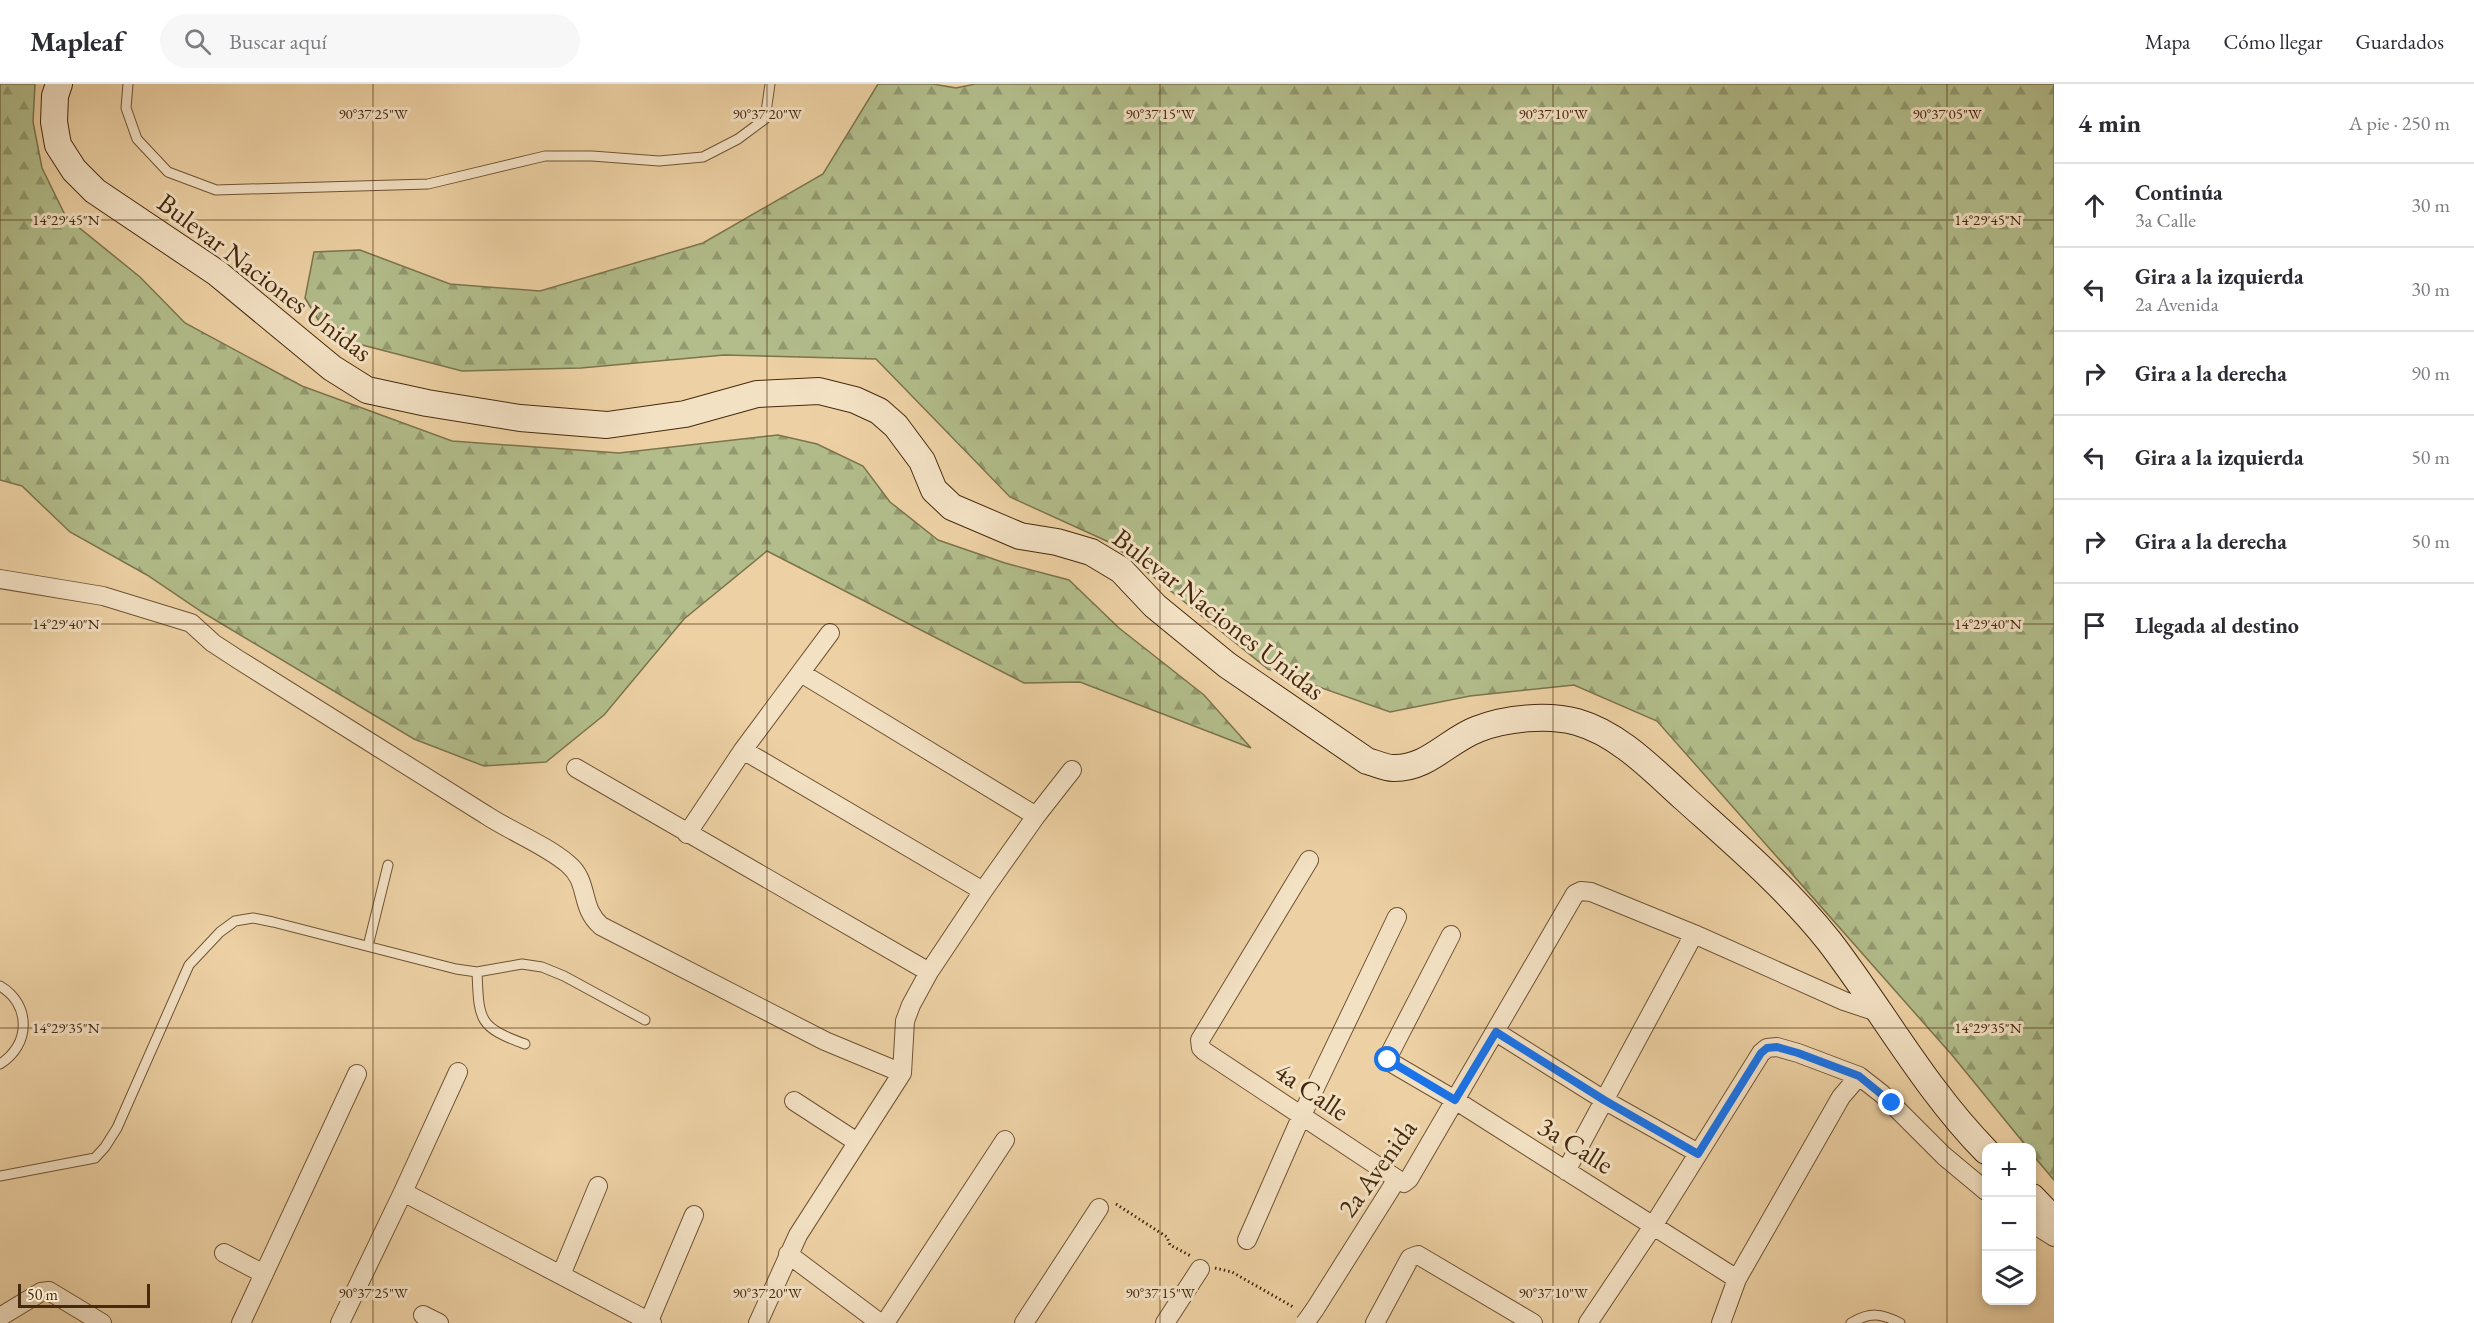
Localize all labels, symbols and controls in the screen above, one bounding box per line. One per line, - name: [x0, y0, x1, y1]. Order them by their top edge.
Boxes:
- search box: [160, 14, 580, 68]
- text: Mapleaf: [30, 23, 124, 59]
- icon: search: [181, 25, 214, 58]
- text: Buscar aquí: [229, 27, 327, 56]
- text: Mapa: [2145, 28, 2190, 55]
- text: Cómo llegar: [2223, 28, 2322, 55]
- text: Guardados: [2355, 28, 2444, 55]
- text: 90°37'25"W: [338, 104, 408, 123]
- text: 90°37'20"W: [732, 104, 802, 123]
- text: 90°37'15"W: [1125, 104, 1195, 123]
- text: 90°37'10"W: [1518, 104, 1588, 123]
- text: 90°37'05"W: [1912, 104, 1982, 123]
- text: 4 min: [2078, 106, 2141, 140]
- text: A pie · 250 m: [2349, 110, 2450, 136]
- text: Continúa: [2135, 178, 2223, 207]
- street label: Bulevar Naciones Unidas: [151, 185, 379, 369]
- icon: ahead: [2078, 189, 2111, 222]
- text: 30 m: [2411, 192, 2450, 218]
- text: 3a Calle: [2135, 207, 2196, 233]
- text: 14°29'45"N: [32, 210, 100, 229]
- text: 14°29'45"N: [1954, 210, 2022, 229]
- text: Gira a la izquierda: [2135, 262, 2304, 291]
- icon: left: [2078, 273, 2111, 306]
- text: 30 m: [2411, 276, 2450, 302]
- text: 2a Avenida: [2135, 291, 2219, 317]
- icon: right: [2078, 357, 2111, 390]
- text: Gira a la derecha: [2135, 359, 2287, 388]
- text: 90 m: [2411, 360, 2450, 386]
- icon: left: [2078, 441, 2111, 474]
- text: Gira a la izquierda: [2135, 443, 2304, 472]
- text: 50 m: [2411, 444, 2450, 470]
- street label: Bulevar Naciones Unidas: [1106, 520, 1332, 708]
- icon: right: [2078, 525, 2111, 558]
- text: Gira a la derecha: [2135, 527, 2287, 556]
- text: 50 m: [2411, 528, 2450, 554]
- icon: arrive: [2078, 609, 2111, 642]
- text: Llegada al destino: [2135, 611, 2299, 640]
- text: 14°29'40"N: [32, 614, 100, 633]
- text: 14°29'40"N: [1954, 614, 2022, 633]
- text: 14°29'35"N: [32, 1018, 100, 1037]
- text: 14°29'35"N: [1954, 1018, 2022, 1037]
- route start: [1374, 1046, 1400, 1072]
- street label: 4a Calle: [1268, 1053, 1356, 1129]
- route end: [1878, 1089, 1904, 1115]
- street label: 3a Calle: [1532, 1108, 1620, 1182]
- street label: 2a Avenida: [1330, 1112, 1424, 1224]
- map controls: [1982, 1143, 2036, 1305]
- button: +: [1982, 1143, 2036, 1197]
- button: −: [1982, 1197, 2036, 1251]
- button: layers: [1982, 1251, 2036, 1305]
- scale bar: [18, 1281, 150, 1308]
- text: 90°37'25"W: [338, 1283, 408, 1302]
- text: 90°37'20"W: [732, 1283, 802, 1302]
- text: 90°37'15"W: [1125, 1283, 1195, 1302]
- text: 90°37'10"W: [1518, 1283, 1588, 1302]
- text: 50 m: [27, 1284, 58, 1305]

